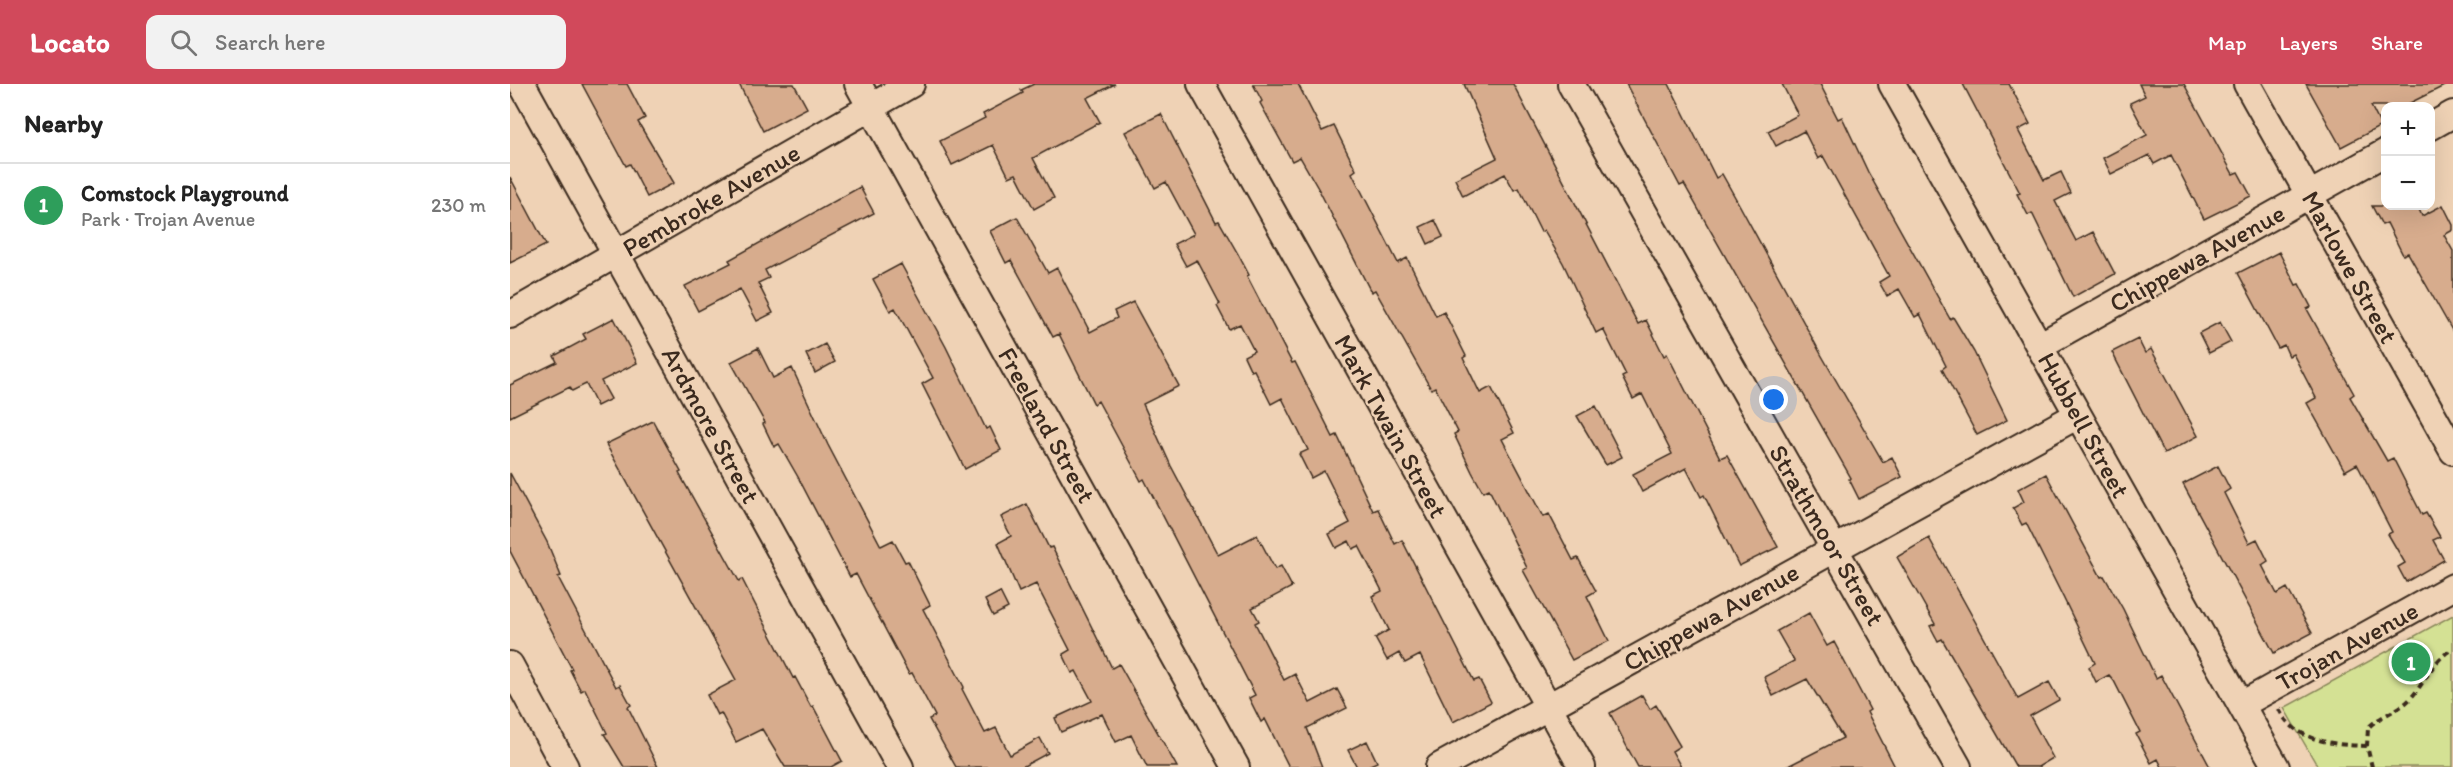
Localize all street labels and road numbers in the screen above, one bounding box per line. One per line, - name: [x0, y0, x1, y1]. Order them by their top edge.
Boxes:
- street label: Pembroke Avenue: [616, 136, 806, 264]
- street label: Marlowe Street: [2295, 185, 2405, 349]
- street label: Chippewa Avenue: [2104, 197, 2290, 319]
- street label: Mark Twain Street: [1327, 329, 1455, 524]
- street label: Ardmore Street: [655, 341, 767, 509]
- street label: Freeland Street: [991, 342, 1103, 509]
- street label: Hubbell Street: [2031, 347, 2137, 504]
- street label: Strathmoor Street: [1762, 439, 1892, 631]
- street label: Chippewa Avenue: [1618, 556, 1804, 678]
- street label: Trojan Avenue: [2270, 594, 2424, 698]

